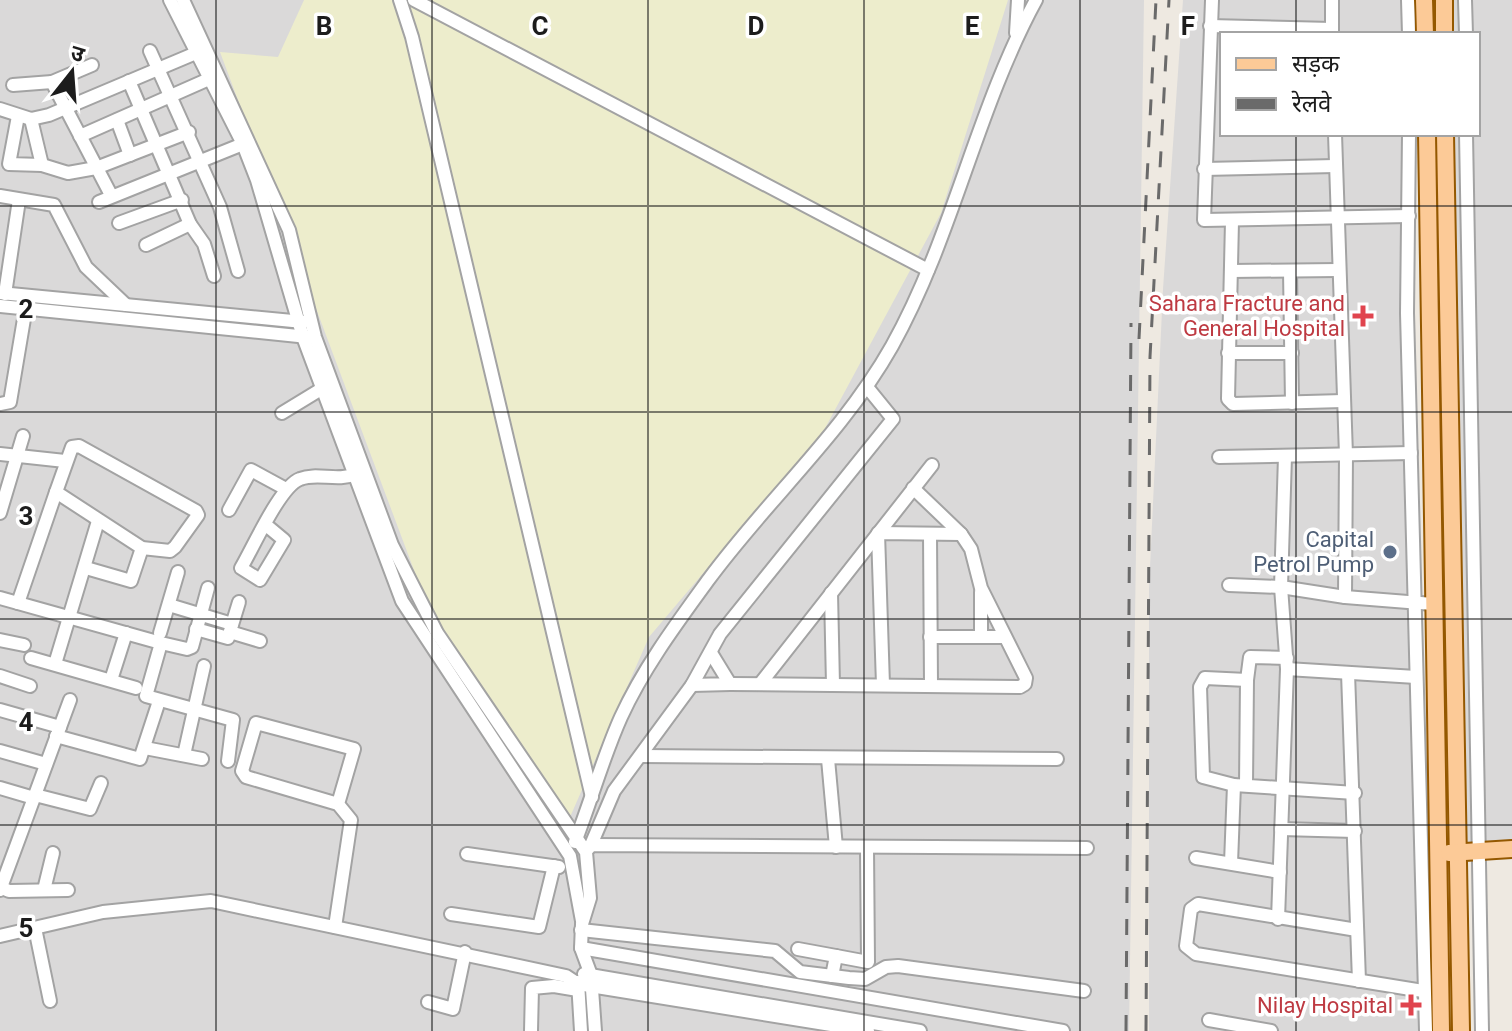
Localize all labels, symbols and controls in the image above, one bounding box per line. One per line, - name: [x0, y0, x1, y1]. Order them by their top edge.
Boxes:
- text: B: [316, 11, 332, 41]
- text: C: [531, 11, 549, 41]
- text: D: [748, 11, 764, 41]
- text: E: [965, 11, 980, 41]
- text: F: [1181, 11, 1195, 41]
- north arrow: [32, 32, 112, 112]
- legend: [1220, 32, 1480, 136]
- text: उ: [68, 40, 89, 68]
- text: सड़क: [1292, 50, 1340, 78]
- text: रेलवे: [1291, 90, 1332, 118]
- place label: Sahara Fracture and General Hospital: [1149, 291, 1345, 341]
- text: 2: [19, 294, 33, 324]
- marker: Sahara Fracture and General Hospital: [1352, 305, 1374, 327]
- text: 3: [19, 501, 33, 531]
- place label: Capital Petrol Pump: [1253, 527, 1374, 577]
- marker: Capital Petrol Pump: [1381, 543, 1399, 561]
- text: 4: [19, 707, 34, 737]
- text: 5: [19, 913, 33, 943]
- place label: Nilay Hospital: [1257, 993, 1393, 1018]
- marker: Nilay Hospital: [1400, 994, 1422, 1016]

